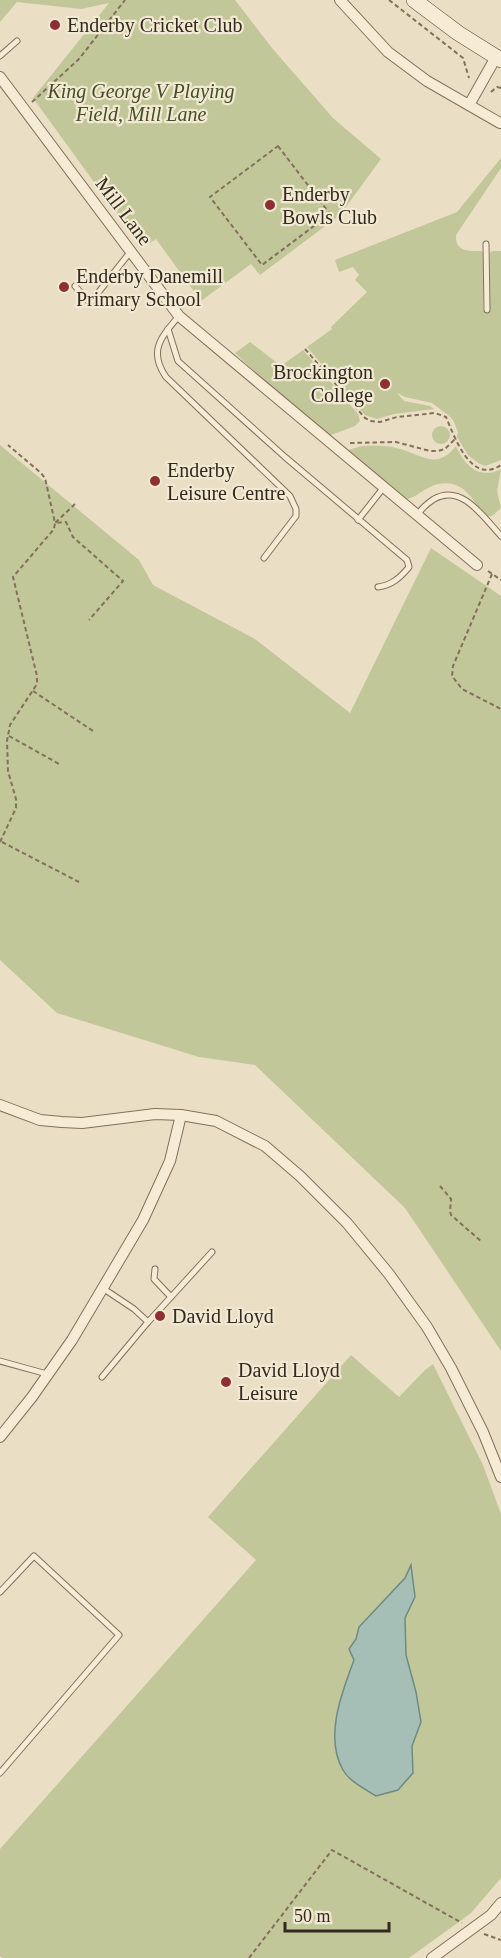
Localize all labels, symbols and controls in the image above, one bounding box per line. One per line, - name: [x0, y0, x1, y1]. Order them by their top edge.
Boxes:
- place label: Enderby Cricket Club: [67, 14, 243, 37]
- marker: Enderby Cricket Club: [48, 18, 62, 32]
- park label: King George V Playing Field, Mill Lane: [46, 80, 235, 125]
- street label: Mill Lane: [91, 173, 157, 249]
- place label: Enderby Bowls Club: [282, 183, 377, 228]
- marker: Enderby Bowls Club: [263, 198, 277, 212]
- place label: Enderby Danemill Primary School: [76, 265, 224, 311]
- marker: Enderby Danemill Primary School: [57, 280, 71, 294]
- place label: Brockington College: [273, 361, 373, 407]
- marker: Brockington College: [378, 377, 392, 391]
- place label: Enderby Leisure Centre: [167, 459, 285, 504]
- marker: Enderby Leisure Centre: [148, 474, 162, 488]
- place label: David Lloyd: [172, 1305, 274, 1328]
- marker: David Lloyd: [153, 1309, 167, 1323]
- place label: David Lloyd Leisure: [238, 1359, 340, 1404]
- marker: David Lloyd Leisure: [219, 1375, 233, 1389]
- scale bar: [285, 1895, 388, 1933]
- text: 50 m: [294, 1906, 331, 1926]

